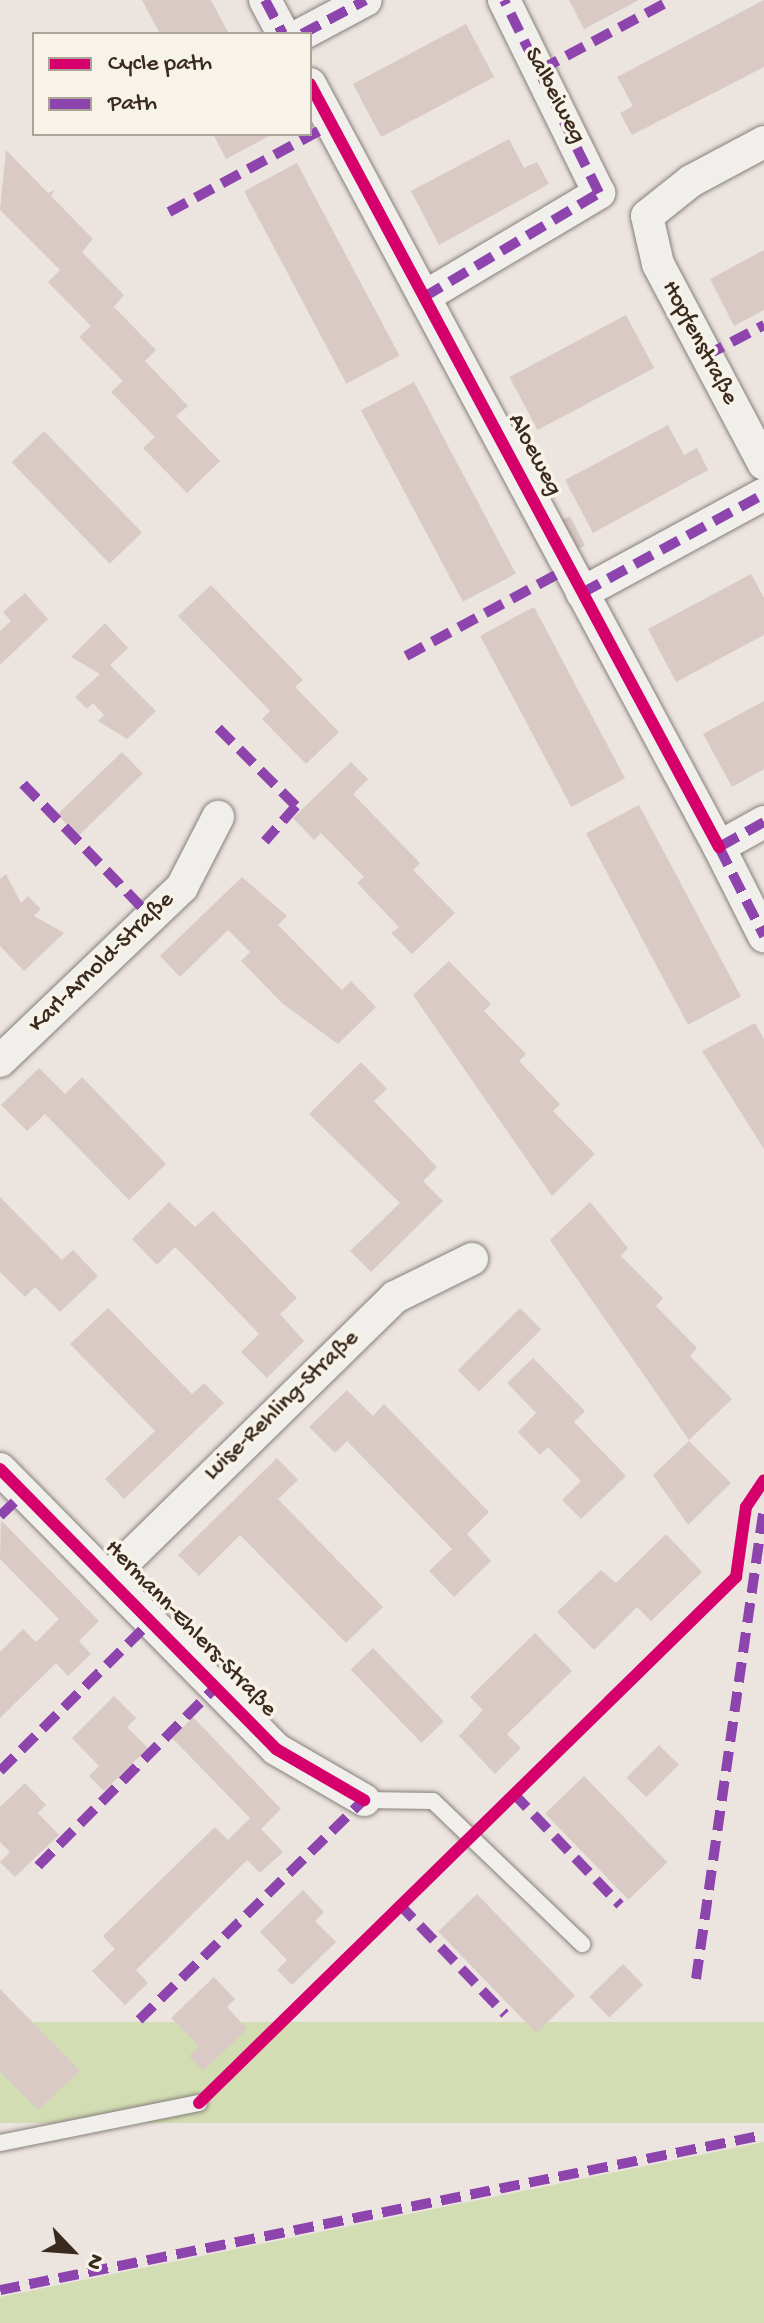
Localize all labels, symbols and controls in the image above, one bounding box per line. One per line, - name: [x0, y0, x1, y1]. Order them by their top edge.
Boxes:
- legend: [32, 32, 312, 136]
- street label: Salbeiweg: [517, 43, 591, 149]
- text: Cycle path: [108, 50, 212, 79]
- text: Path: [108, 90, 157, 119]
- street label: Hopfenstraße: [654, 276, 744, 410]
- street label: Aloeweg: [500, 409, 568, 501]
- street label: Karl-Arnold-Straße: [23, 886, 181, 1040]
- street label: Luise-Rehling-Straße: [198, 1325, 366, 1487]
- street label: Hermann-Ehlers-Straße: [98, 1534, 282, 1724]
- north arrow: [32, 2211, 112, 2291]
- text: N: [79, 2249, 109, 2273]

